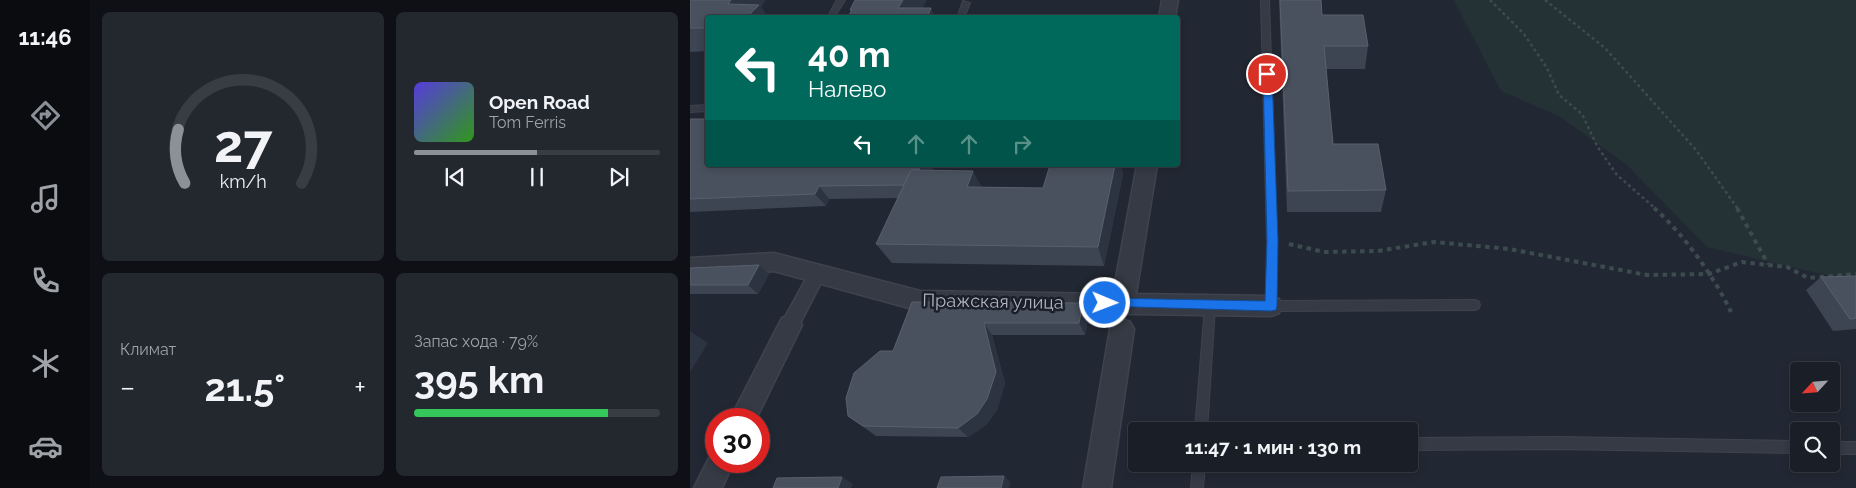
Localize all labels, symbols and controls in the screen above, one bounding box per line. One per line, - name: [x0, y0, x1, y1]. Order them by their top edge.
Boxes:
- text: 11:46: [18, 24, 72, 50]
- text: 40 m: [808, 34, 890, 75]
- icon: left: [725, 35, 790, 100]
- pin: [1246, 53, 1288, 95]
- icon: arrive: [1253, 60, 1281, 88]
- text: Налево: [808, 76, 886, 102]
- text: Open Road: [489, 91, 590, 113]
- icon: directions: [28, 98, 63, 133]
- text: 27: [214, 113, 273, 174]
- text: Tom Ferris: [489, 113, 566, 132]
- icon: left: [849, 130, 877, 158]
- icon: ahead: [902, 130, 930, 158]
- icon: ahead: [955, 130, 983, 158]
- icon: right: [1008, 130, 1036, 158]
- icon: previous: [441, 163, 469, 191]
- icon: pause: [523, 163, 551, 191]
- icon: next: [605, 163, 633, 191]
- text: km/h: [219, 171, 267, 192]
- icon: music: [28, 181, 63, 216]
- icon: phone: [28, 263, 63, 298]
- position arrow: [1078, 276, 1130, 328]
- street label: Пражская улица: [922, 289, 1064, 313]
- text: Запас хода · 79%: [414, 332, 538, 351]
- text: Климат: [120, 340, 176, 359]
- icon: climate: [28, 346, 63, 381]
- text: 395 km: [414, 357, 544, 402]
- north arrow: [1790, 362, 1840, 412]
- map controls: [1790, 362, 1840, 472]
- text: 21.5°: [204, 365, 285, 410]
- text: −: [120, 371, 135, 404]
- text: +: [354, 371, 366, 404]
- speed limit sign: 30: [705, 408, 770, 473]
- button: search: [1790, 422, 1840, 472]
- icon: car: [28, 429, 63, 464]
- text: 11:47 · 1 мин · 130 m: [1185, 436, 1361, 458]

